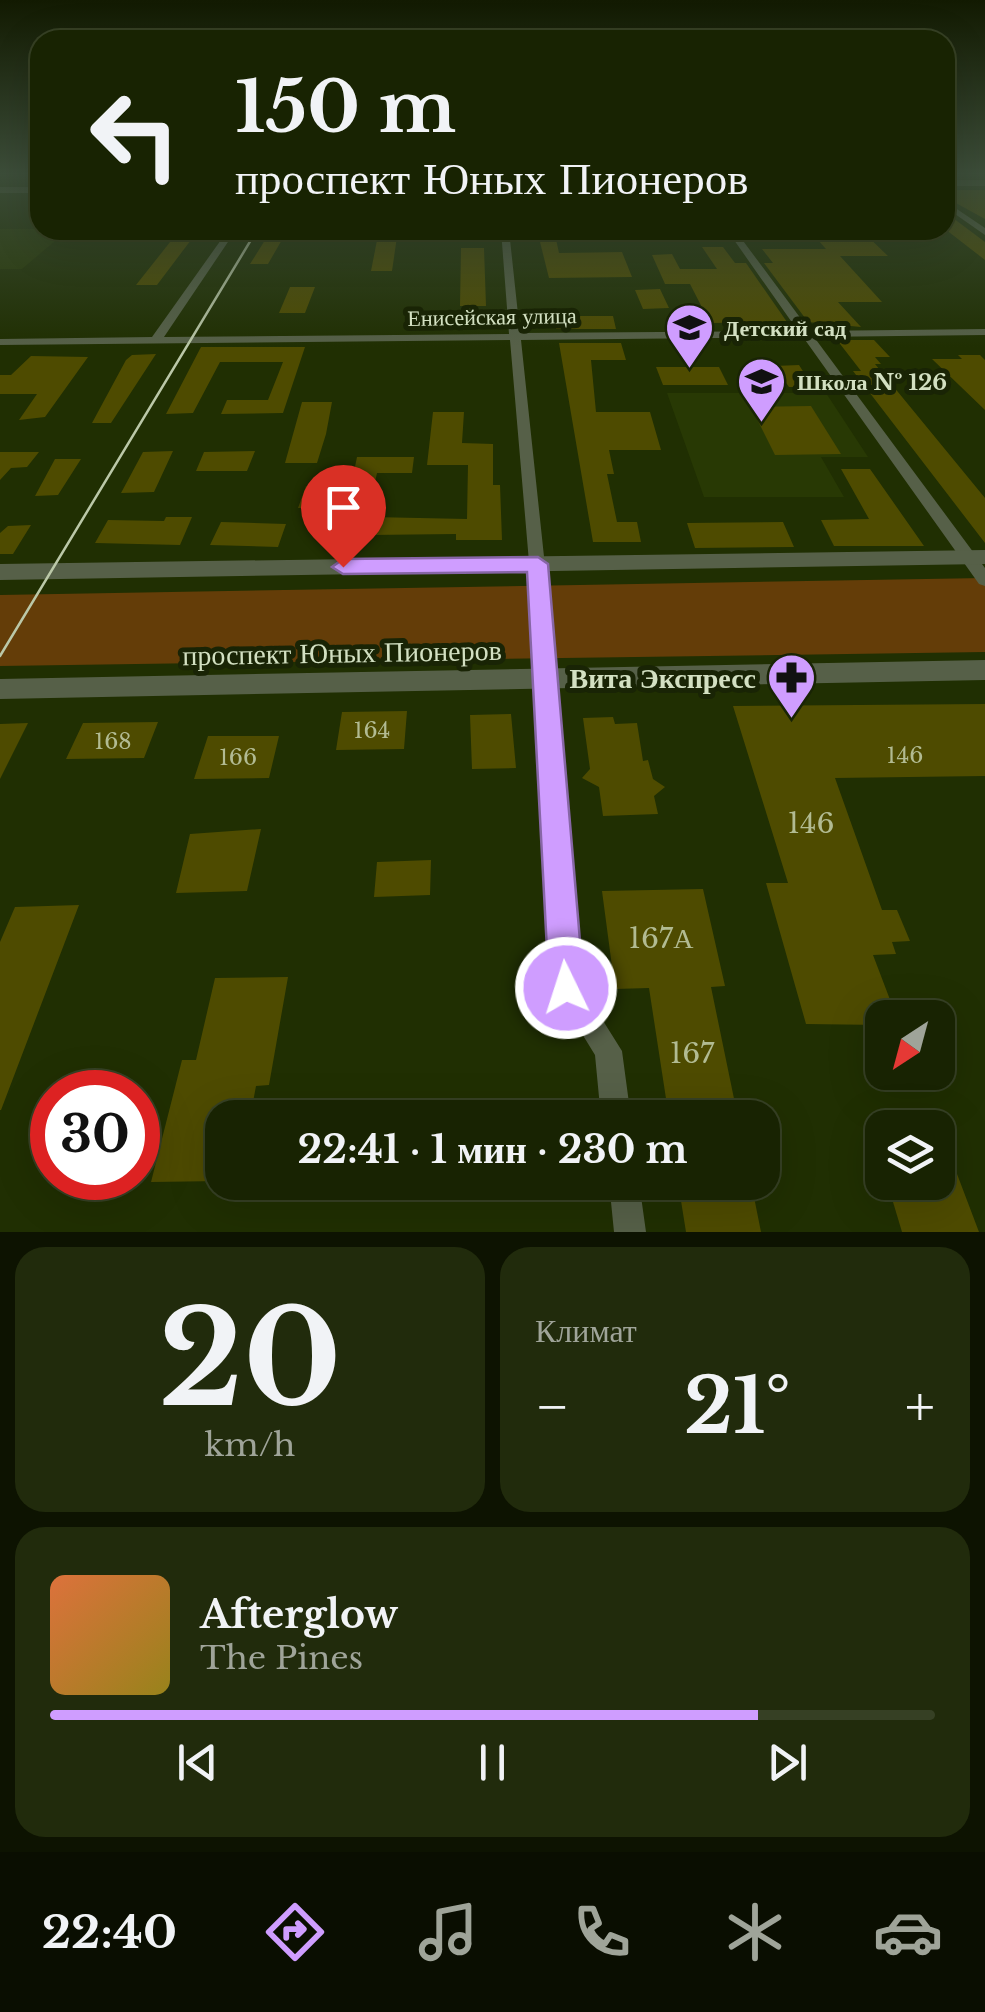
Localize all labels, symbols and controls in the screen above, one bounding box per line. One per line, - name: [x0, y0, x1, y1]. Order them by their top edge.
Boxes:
- text: 150 m: [235, 64, 456, 151]
- icon: left: [70, 70, 200, 200]
- text: проспект Юных Пионеров: [235, 150, 748, 206]
- street label: Енисейская улица: [407, 302, 577, 332]
- school or university icon: Детский сад: [663, 302, 715, 370]
- place label: Детский сад: [724, 315, 846, 342]
- school or university icon: Школа № 126: [736, 356, 788, 424]
- place label: Школа № 126: [797, 369, 947, 396]
- pin: [301, 465, 386, 568]
- icon: arrive: [316, 480, 371, 535]
- street label: проспект Юных Пионеров: [182, 633, 502, 673]
- pharmacy icon: Вита Экспресс: [765, 652, 817, 720]
- place label: Вита Экспресс: [569, 661, 756, 696]
- house number: 164: [354, 717, 390, 744]
- house number: 168: [94, 728, 132, 755]
- house number: 146: [887, 742, 923, 769]
- house number: 166: [219, 744, 257, 771]
- house number: 146: [788, 806, 834, 841]
- house number: 167А: [629, 921, 694, 956]
- position arrow: [514, 936, 618, 1040]
- north arrow: [865, 1000, 955, 1090]
- map controls: [865, 1000, 955, 1200]
- house number: 167: [670, 1036, 715, 1071]
- speed limit sign: 30: [30, 1070, 160, 1200]
- button: layers: [865, 1110, 955, 1200]
- text: 22:41 · 1 мин · 230 m: [298, 1126, 687, 1173]
- text: 20: [159, 1279, 341, 1440]
- text: Климат: [535, 1311, 637, 1351]
- text: 21°: [684, 1360, 791, 1453]
- text: −: [535, 1373, 570, 1441]
- text: +: [905, 1373, 935, 1441]
- text: km/h: [205, 1425, 295, 1465]
- text: Afterglow: [200, 1591, 398, 1638]
- text: The Pines: [200, 1638, 363, 1678]
- icon: previous: [170, 1735, 225, 1790]
- icon: pause: [465, 1735, 520, 1790]
- icon: next: [760, 1735, 815, 1790]
- icon: directions: [260, 1897, 330, 1967]
- icon: music: [413, 1897, 483, 1967]
- icon: phone: [567, 1897, 637, 1967]
- icon: climate: [720, 1897, 790, 1967]
- icon: car: [873, 1897, 943, 1967]
- text: 22:40: [42, 1904, 177, 1960]

